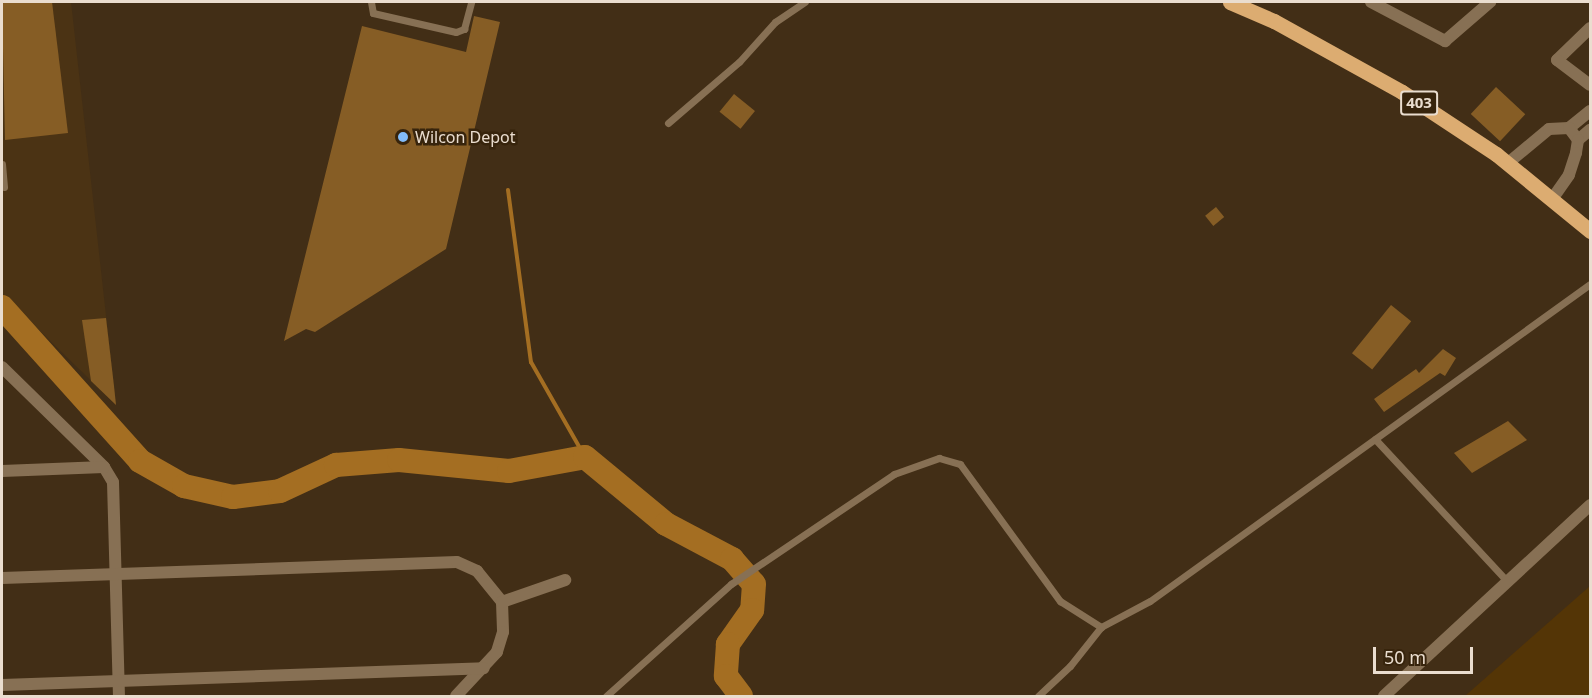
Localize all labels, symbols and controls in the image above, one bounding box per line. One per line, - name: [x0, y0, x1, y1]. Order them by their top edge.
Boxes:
- road number: 403: [1400, 91, 1438, 115]
- place label: Wilcon Depot: [415, 127, 516, 147]
- marker: Wilcon Depot: [396, 130, 410, 144]
- scale bar: [1376, 635, 1476, 673]
- text: 50 m: [1384, 645, 1426, 669]

